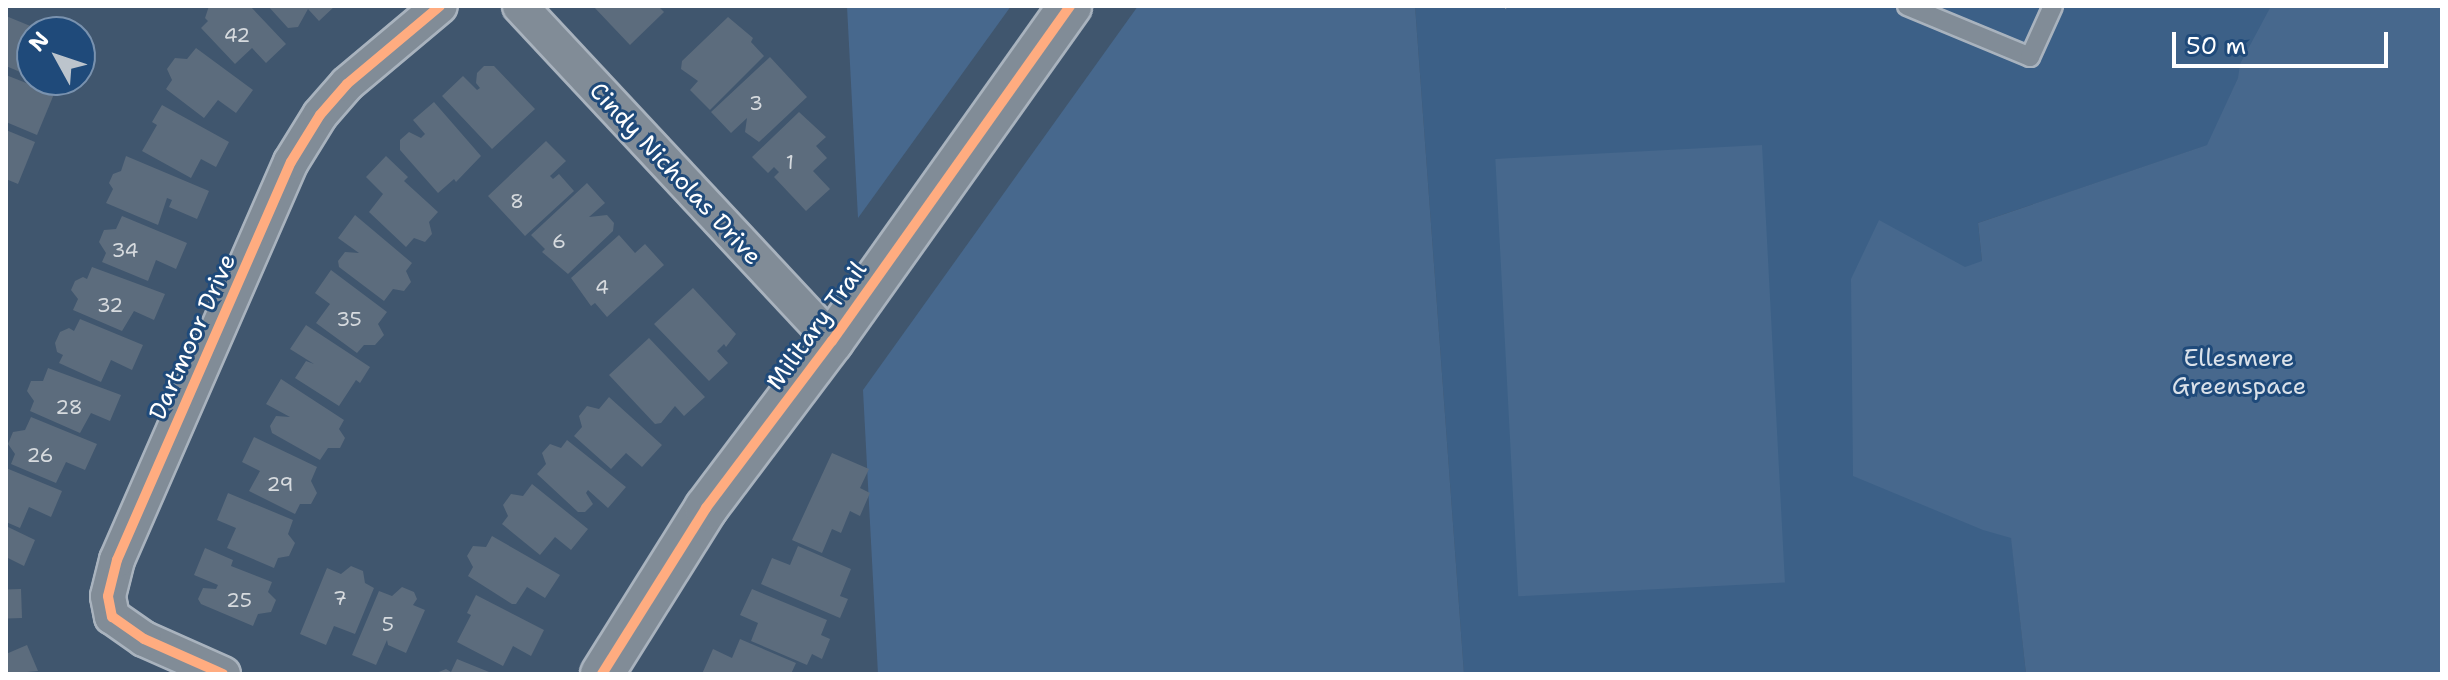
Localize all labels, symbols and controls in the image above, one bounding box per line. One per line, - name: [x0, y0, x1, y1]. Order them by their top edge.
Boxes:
- north arrow: [16, 16, 96, 96]
- scale bar: [2176, 16, 2392, 66]
- house number: 42: [224, 23, 250, 47]
- text: N: [22, 26, 55, 58]
- text: 50 m: [2186, 30, 2246, 62]
- street label: Cindy Nicholas Drive: [583, 77, 767, 271]
- house number: 3: [749, 91, 763, 115]
- house number: 1: [786, 150, 794, 174]
- house number: 8: [510, 189, 524, 213]
- house number: 6: [552, 229, 566, 253]
- house number: 34: [111, 238, 139, 262]
- street label: Dartmoor Drive: [144, 250, 242, 424]
- street label: Military Trail: [761, 256, 873, 396]
- house number: 4: [595, 275, 609, 299]
- house number: 32: [97, 293, 123, 317]
- house number: 35: [336, 307, 362, 331]
- park label: Ellesmere Greenspace: [2172, 345, 2306, 401]
- house number: 28: [55, 395, 83, 419]
- house number: 26: [26, 443, 54, 467]
- house number: 29: [267, 472, 293, 496]
- house number: 7: [333, 586, 347, 610]
- house number: 25: [226, 588, 252, 612]
- house number: 5: [382, 612, 394, 636]

